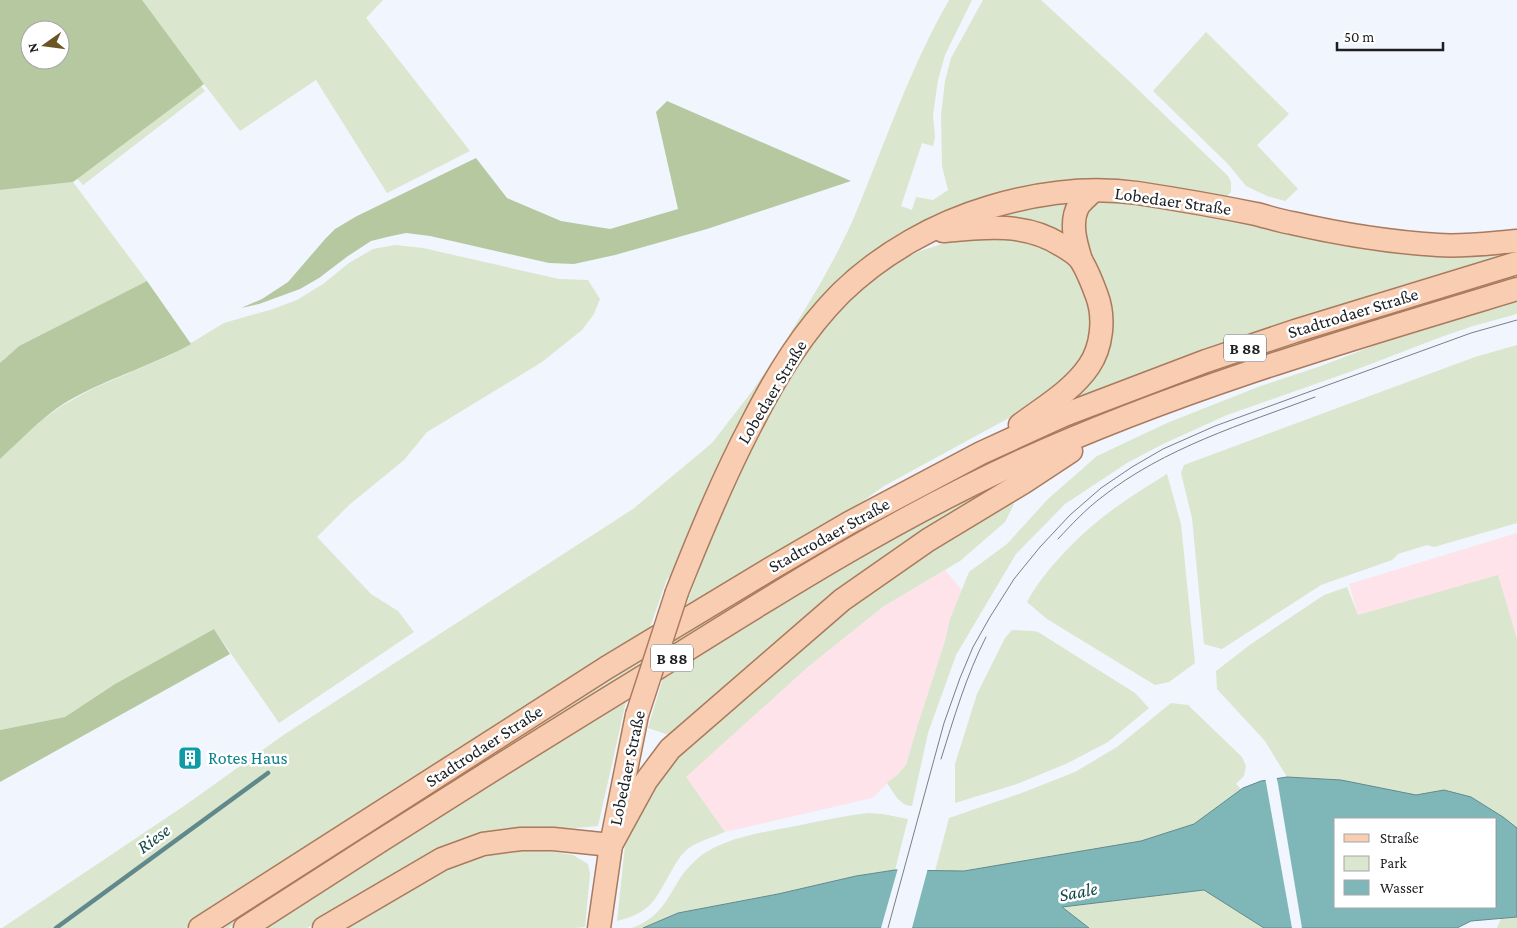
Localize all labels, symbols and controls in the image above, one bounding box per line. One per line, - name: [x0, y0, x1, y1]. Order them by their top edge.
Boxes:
- north arrow: [20, 20, 70, 70]
- scale bar: [1337, 20, 1443, 52]
- text: 50 m: [1344, 29, 1374, 45]
- text: N: [23, 41, 41, 55]
- street label: Lobedaer Straße: [1114, 183, 1233, 219]
- street label: Stadtrodaer Straße: [1285, 284, 1421, 342]
- road number: B 88: [1224, 334, 1266, 362]
- street label: Lobedaer Straße: [733, 337, 811, 447]
- street label: Stadtrodaer Straße: [765, 493, 893, 577]
- road number: B 88: [651, 644, 693, 671]
- street label: Stadtrodaer Straße: [422, 701, 546, 791]
- street label: Lobedaer Straße: [605, 708, 649, 827]
- building icon: Rotes Haus: [177, 745, 203, 771]
- place label: Rotes Haus: [208, 748, 288, 768]
- legend: [1334, 818, 1497, 908]
- water label: Riese: [133, 819, 174, 857]
- text: Straße: [1380, 830, 1419, 846]
- text: Park: [1380, 855, 1407, 871]
- water label: Saale: [1057, 877, 1099, 905]
- text: Wasser: [1380, 880, 1424, 896]

